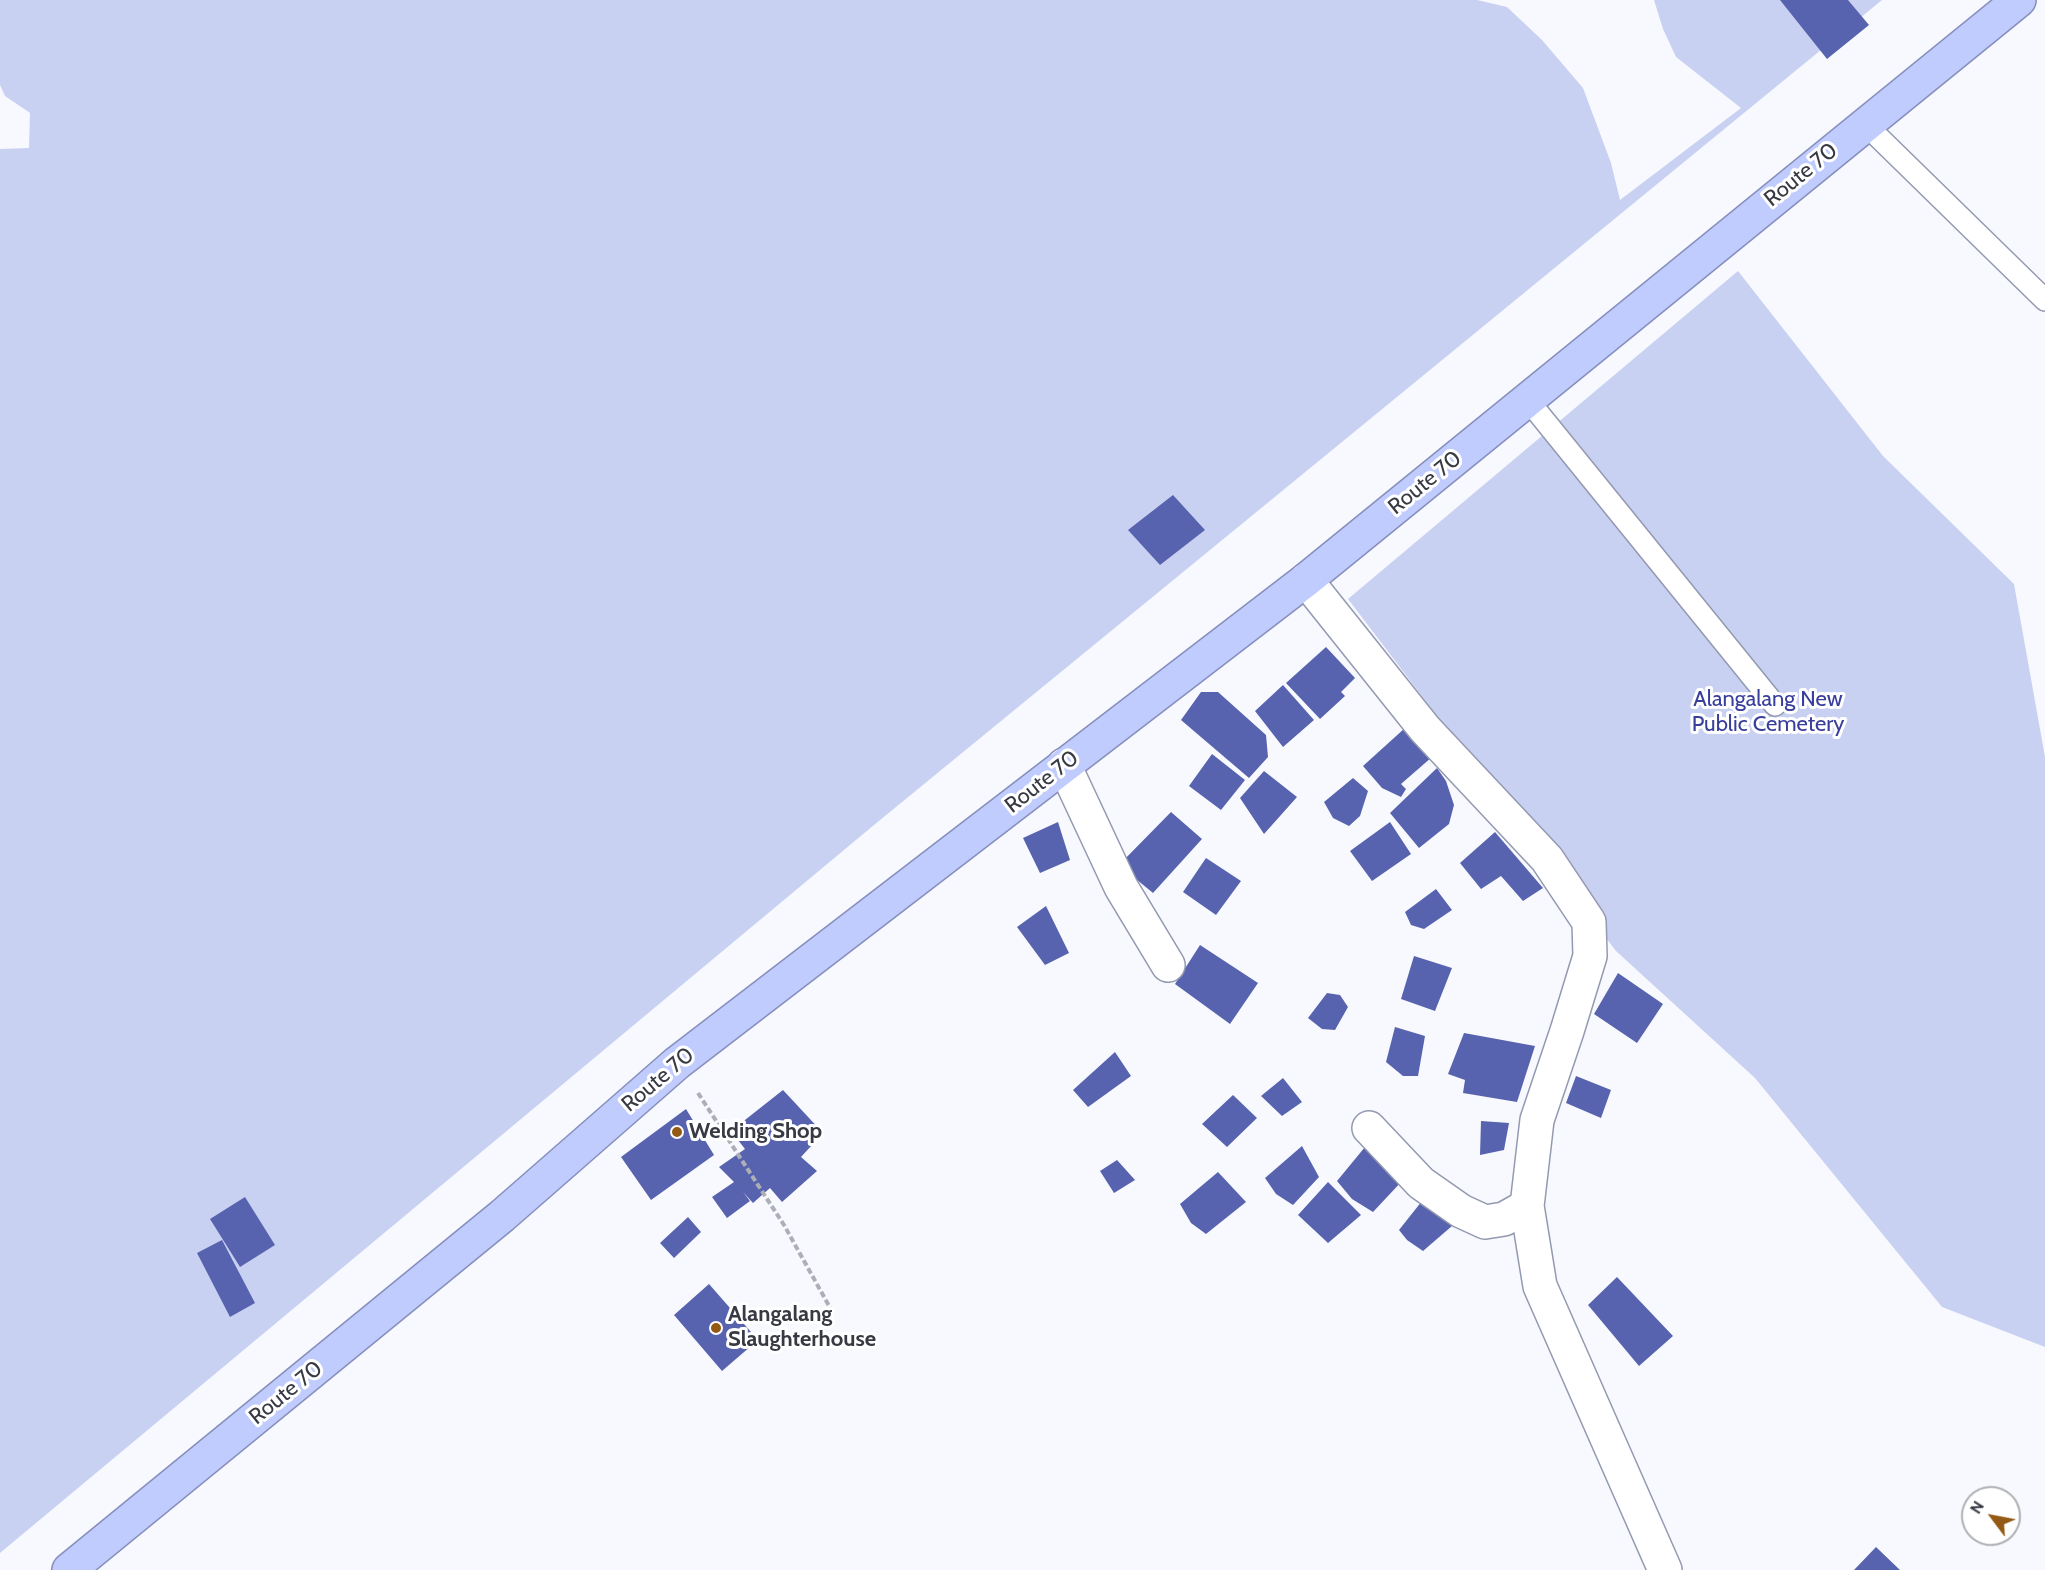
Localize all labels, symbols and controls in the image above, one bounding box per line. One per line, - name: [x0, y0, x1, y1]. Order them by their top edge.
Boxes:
- street label: Route 70: [1759, 138, 1843, 212]
- street label: Route 70: [1383, 446, 1467, 520]
- park label: Alangalang New Public Cemetery: [1692, 687, 1844, 738]
- street label: Route 70: [1000, 745, 1084, 819]
- street label: Route 70: [616, 1042, 700, 1118]
- place label: Welding Shop: [689, 1119, 822, 1145]
- marker: Welding Shop: [670, 1125, 684, 1139]
- place label: Alangalang Slaughterhouse: [728, 1302, 876, 1354]
- marker: Alangalang Slaughterhouse: [709, 1321, 723, 1335]
- street label: Route 70: [244, 1356, 328, 1430]
- north arrow: [1961, 1486, 2021, 1546]
- text: N: [1966, 1497, 1988, 1517]

